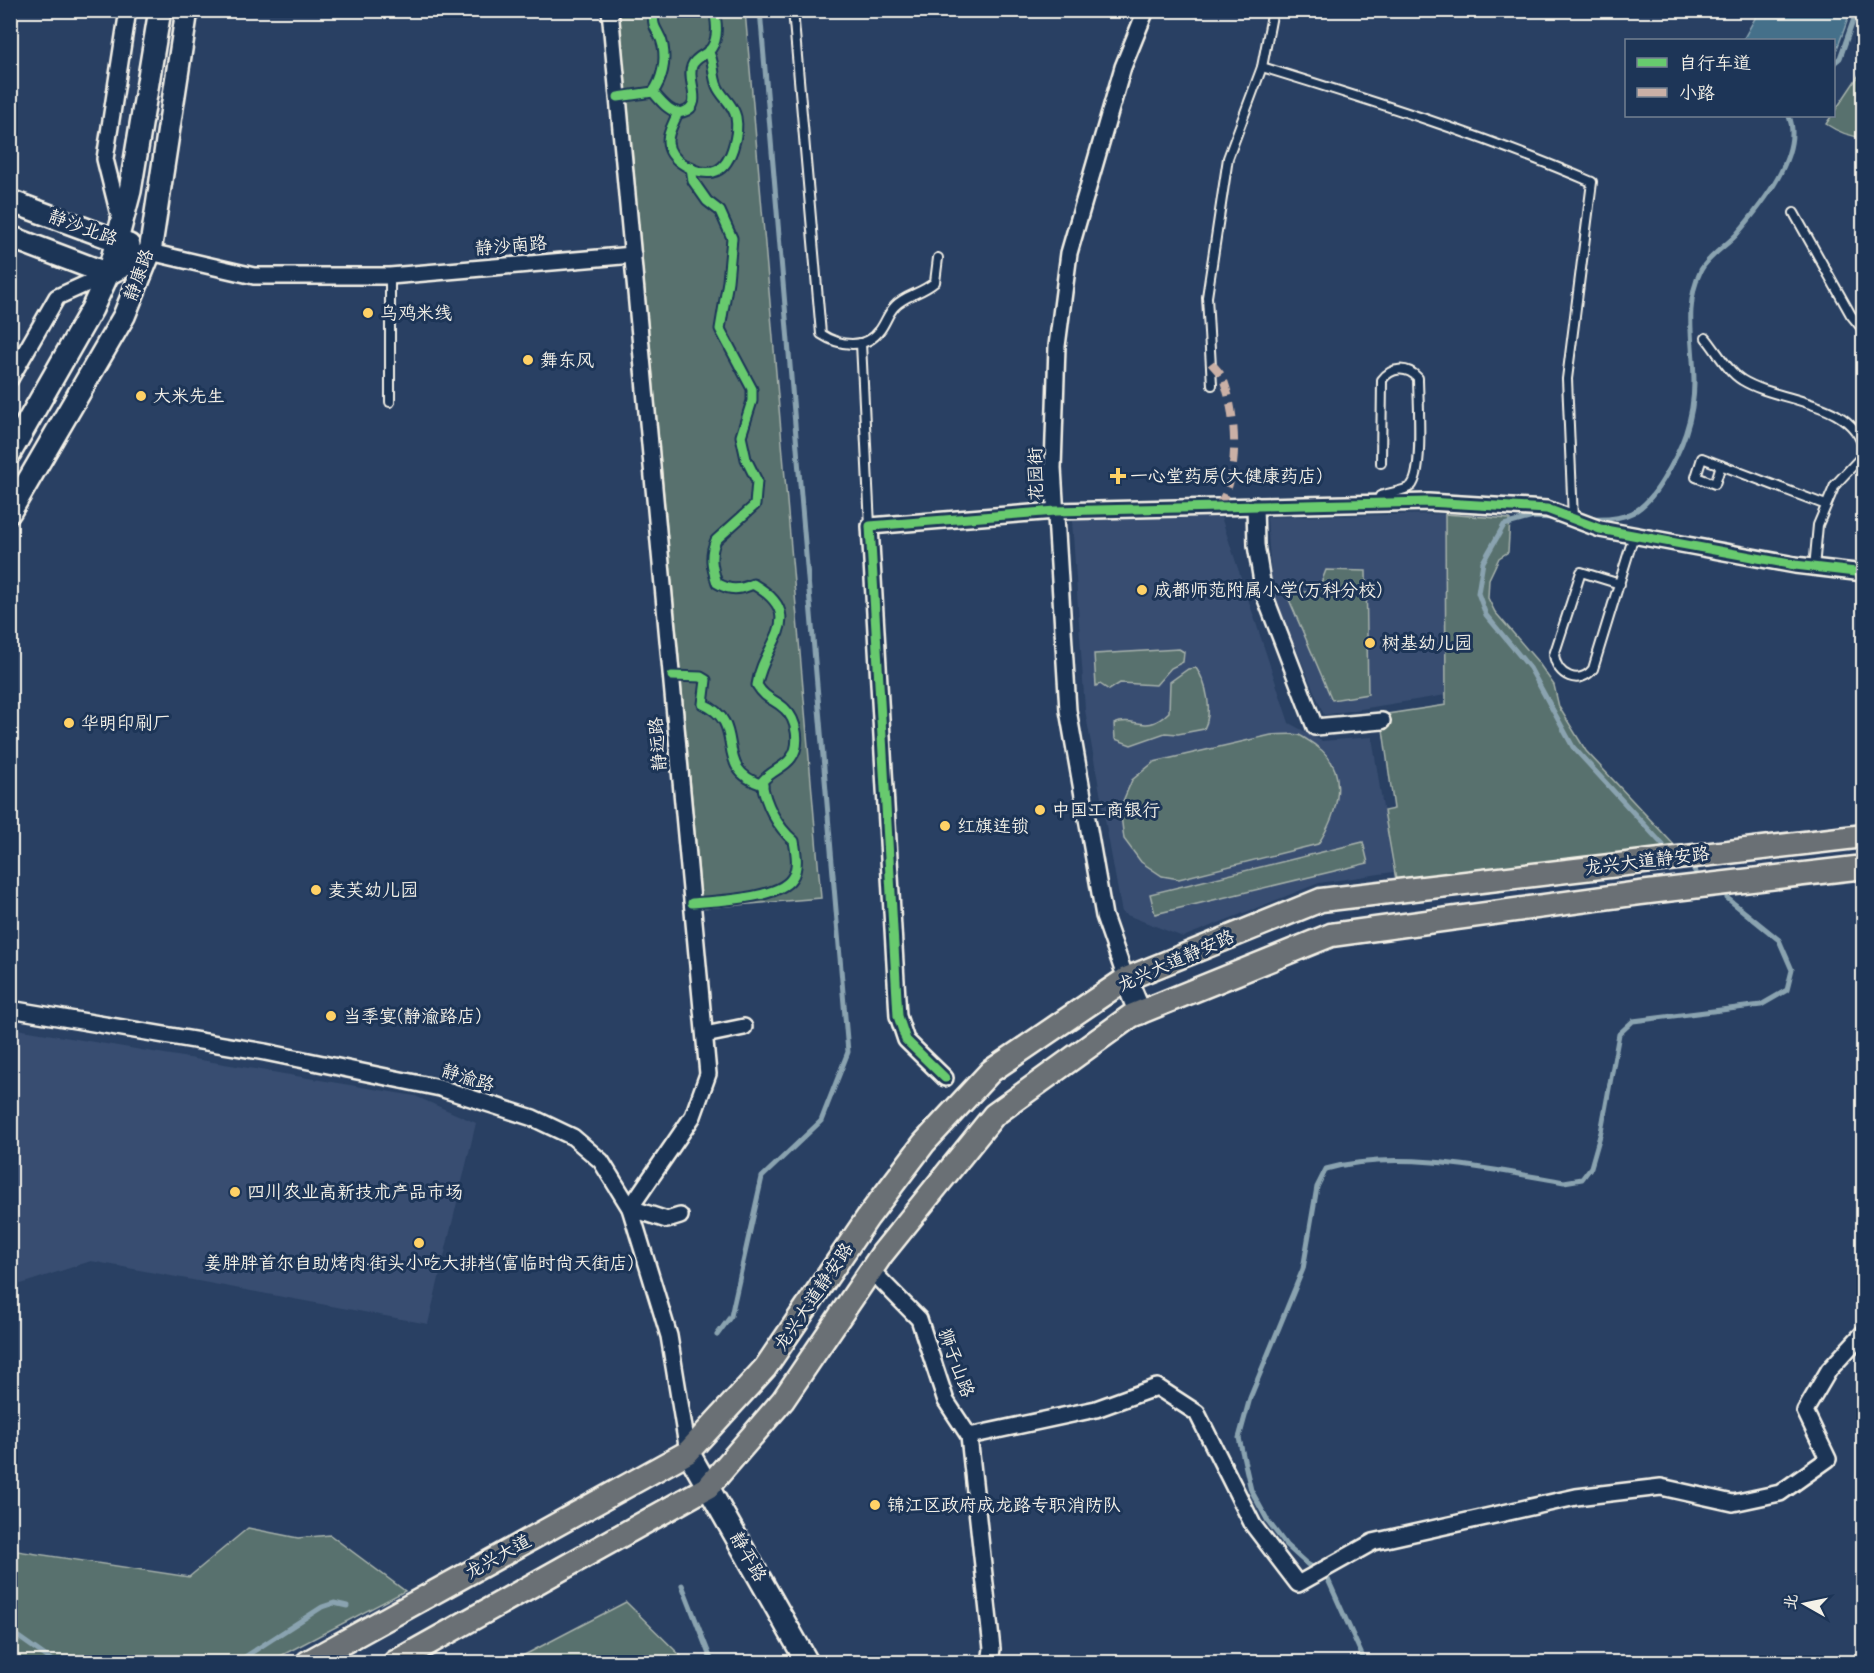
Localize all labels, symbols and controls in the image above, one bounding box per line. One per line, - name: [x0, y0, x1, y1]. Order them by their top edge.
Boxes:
- legend: [1625, 39, 1835, 117]
- text: 自行车道: [1679, 53, 1751, 74]
- text: 小路: [1679, 83, 1715, 104]
- street label: 静沙北路: [46, 206, 120, 250]
- street label: 静沙南路: [474, 232, 548, 260]
- street label: 静康路: [120, 246, 158, 304]
- place label: 乌鸡米线: [380, 303, 452, 324]
- marker: 乌鸡米线: [361, 306, 375, 320]
- place label: 舞东风: [540, 350, 594, 371]
- marker: 舞东风: [521, 353, 535, 367]
- place label: 大米先生: [153, 386, 225, 407]
- marker: 大米先生: [134, 389, 148, 403]
- street label: 花园街: [1025, 447, 1047, 501]
- place label: 一心堂药房(大健康药店): [1130, 466, 1322, 487]
- marker: 一心堂药房(大健康药店): [1111, 469, 1125, 483]
- place label: 成都师范附属小学(万科分校): [1154, 580, 1382, 601]
- marker: 成都师范附属小学(万科分校): [1135, 583, 1149, 597]
- place label: 树基幼儿园: [1382, 633, 1472, 654]
- marker: 树基幼儿园: [1363, 636, 1377, 650]
- place label: 华明印刷厂: [81, 713, 171, 734]
- marker: 华明印刷厂: [62, 716, 76, 730]
- street label: 静远路: [645, 716, 671, 772]
- place label: 中国工商银行: [1052, 800, 1160, 821]
- marker: 中国工商银行: [1033, 803, 1047, 817]
- place label: 红旗连锁: [957, 816, 1029, 837]
- marker: 红旗连锁: [938, 819, 952, 833]
- street label: 龙兴大道静安路: [1583, 843, 1711, 879]
- place label: 麦芙幼儿园: [328, 880, 418, 901]
- marker: 麦芙幼儿园: [309, 883, 323, 897]
- street label: 龙兴大道静安路: [1114, 926, 1238, 996]
- place label: 当季宴(静渝路店): [343, 1006, 481, 1027]
- marker: 当季宴(静渝路店): [324, 1009, 338, 1023]
- street label: 静渝路: [439, 1060, 497, 1096]
- place label: 四川农业高新技术产品市场: [247, 1182, 463, 1203]
- marker: 四川农业高新技术产品市场: [228, 1185, 242, 1199]
- marker: 姜胖胖首尔自助烤肉·街头小吃大排档(富临时尚天街店): [412, 1236, 426, 1250]
- street label: 龙兴大道静安路: [770, 1239, 858, 1355]
- place label: 姜胖胖首尔自助烤肉·街头小吃大排档(富临时尚天街店): [204, 1253, 634, 1274]
- street label: 狮子山路: [934, 1326, 978, 1400]
- place label: 锦江区政府成龙路专职消防队: [887, 1495, 1121, 1516]
- marker: 锦江区政府成龙路专职消防队: [868, 1498, 882, 1512]
- street label: 静平路: [725, 1528, 771, 1586]
- street label: 龙兴大道: [461, 1530, 535, 1584]
- north arrow: [1775, 1574, 1835, 1634]
- text: 北: [1781, 1592, 1801, 1611]

